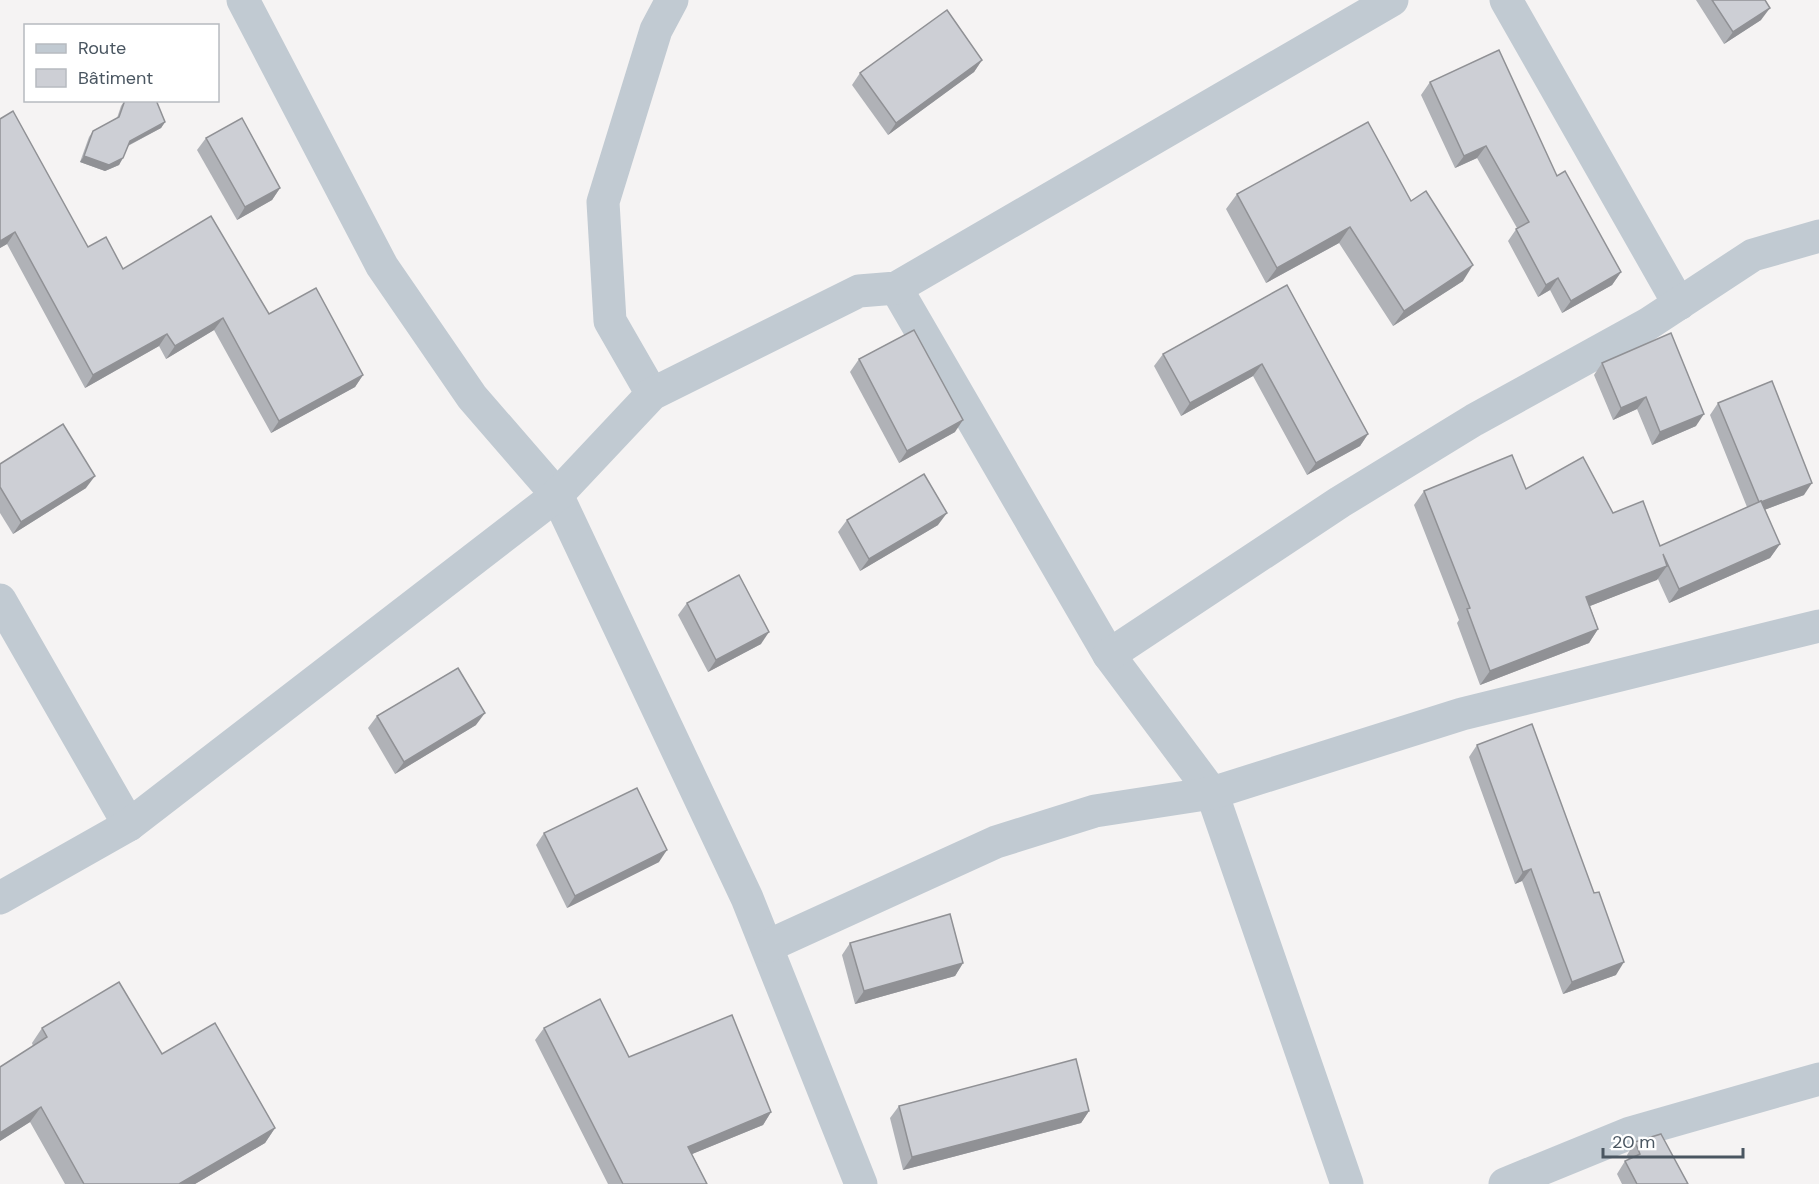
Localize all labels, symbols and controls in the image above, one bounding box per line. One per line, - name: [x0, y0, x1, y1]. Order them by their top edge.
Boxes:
- legend: [24, 24, 219, 102]
- text: Route: [78, 36, 126, 60]
- text: Bâtiment: [78, 66, 153, 90]
- scale bar: [1603, 1121, 1742, 1159]
- text: 20 m: [1612, 1130, 1655, 1154]

